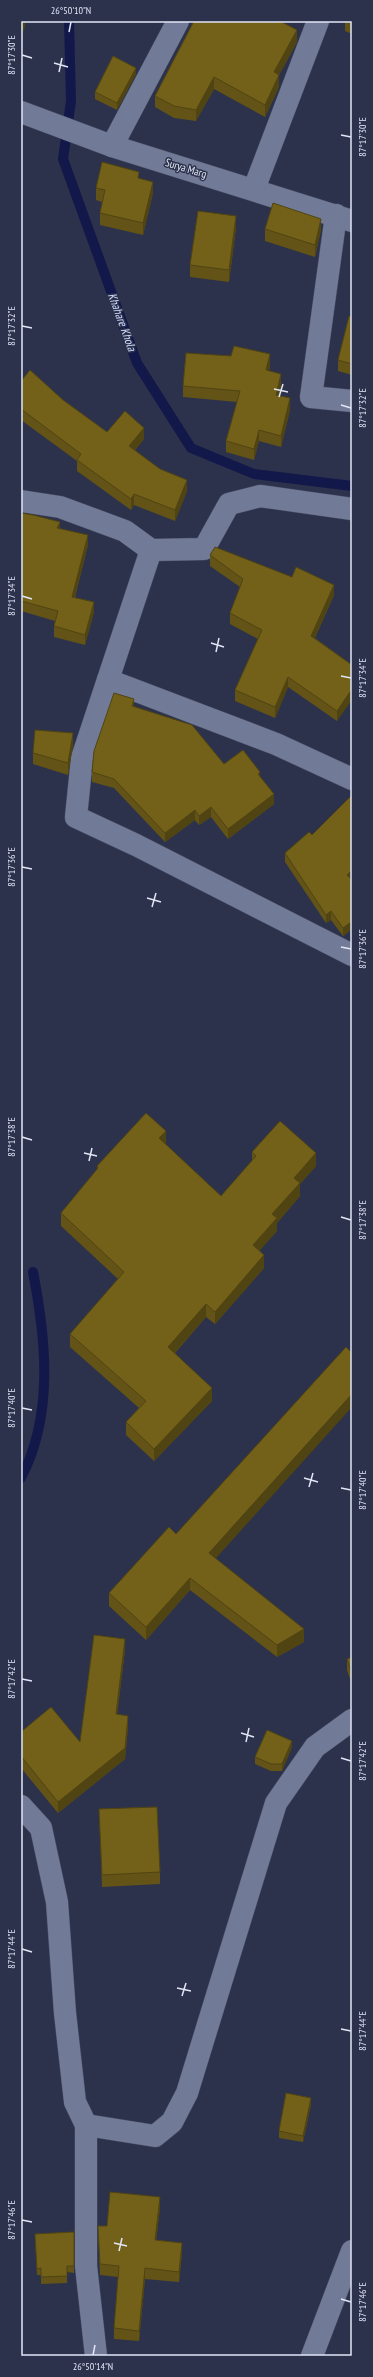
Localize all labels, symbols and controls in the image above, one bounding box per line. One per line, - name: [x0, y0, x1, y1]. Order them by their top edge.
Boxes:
- text: 26°50'10"N: [51, 4, 91, 17]
- text: 87°17'30"E: [5, 35, 18, 75]
- text: 87°17'30"E: [356, 117, 369, 157]
- street label: Surya Marg: [164, 155, 209, 181]
- water label: Khahare Khola: [105, 291, 140, 354]
- text: 87°17'32"E: [5, 306, 18, 346]
- text: 87°17'32"E: [356, 388, 369, 428]
- text: 87°17'34"E: [5, 576, 18, 616]
- text: 87°17'34"E: [356, 658, 369, 698]
- text: 87°17'36"E: [5, 847, 18, 887]
- text: 87°17'36"E: [356, 929, 369, 969]
- text: 87°17'38"E: [5, 1117, 18, 1157]
- text: 87°17'38"E: [356, 1200, 369, 1240]
- text: 87°17'40"E: [5, 1388, 18, 1428]
- text: 87°17'40"E: [356, 1470, 369, 1510]
- text: 87°17'42"E: [5, 1659, 18, 1699]
- text: 87°17'42"E: [356, 1741, 369, 1781]
- text: 87°17'44"E: [5, 1929, 18, 1969]
- text: 87°17'44"E: [356, 2011, 369, 2051]
- text: 87°17'46"E: [5, 2200, 18, 2240]
- text: 87°17'46"E: [356, 2282, 369, 2322]
- text: 26°50'14"N: [73, 2360, 113, 2373]

